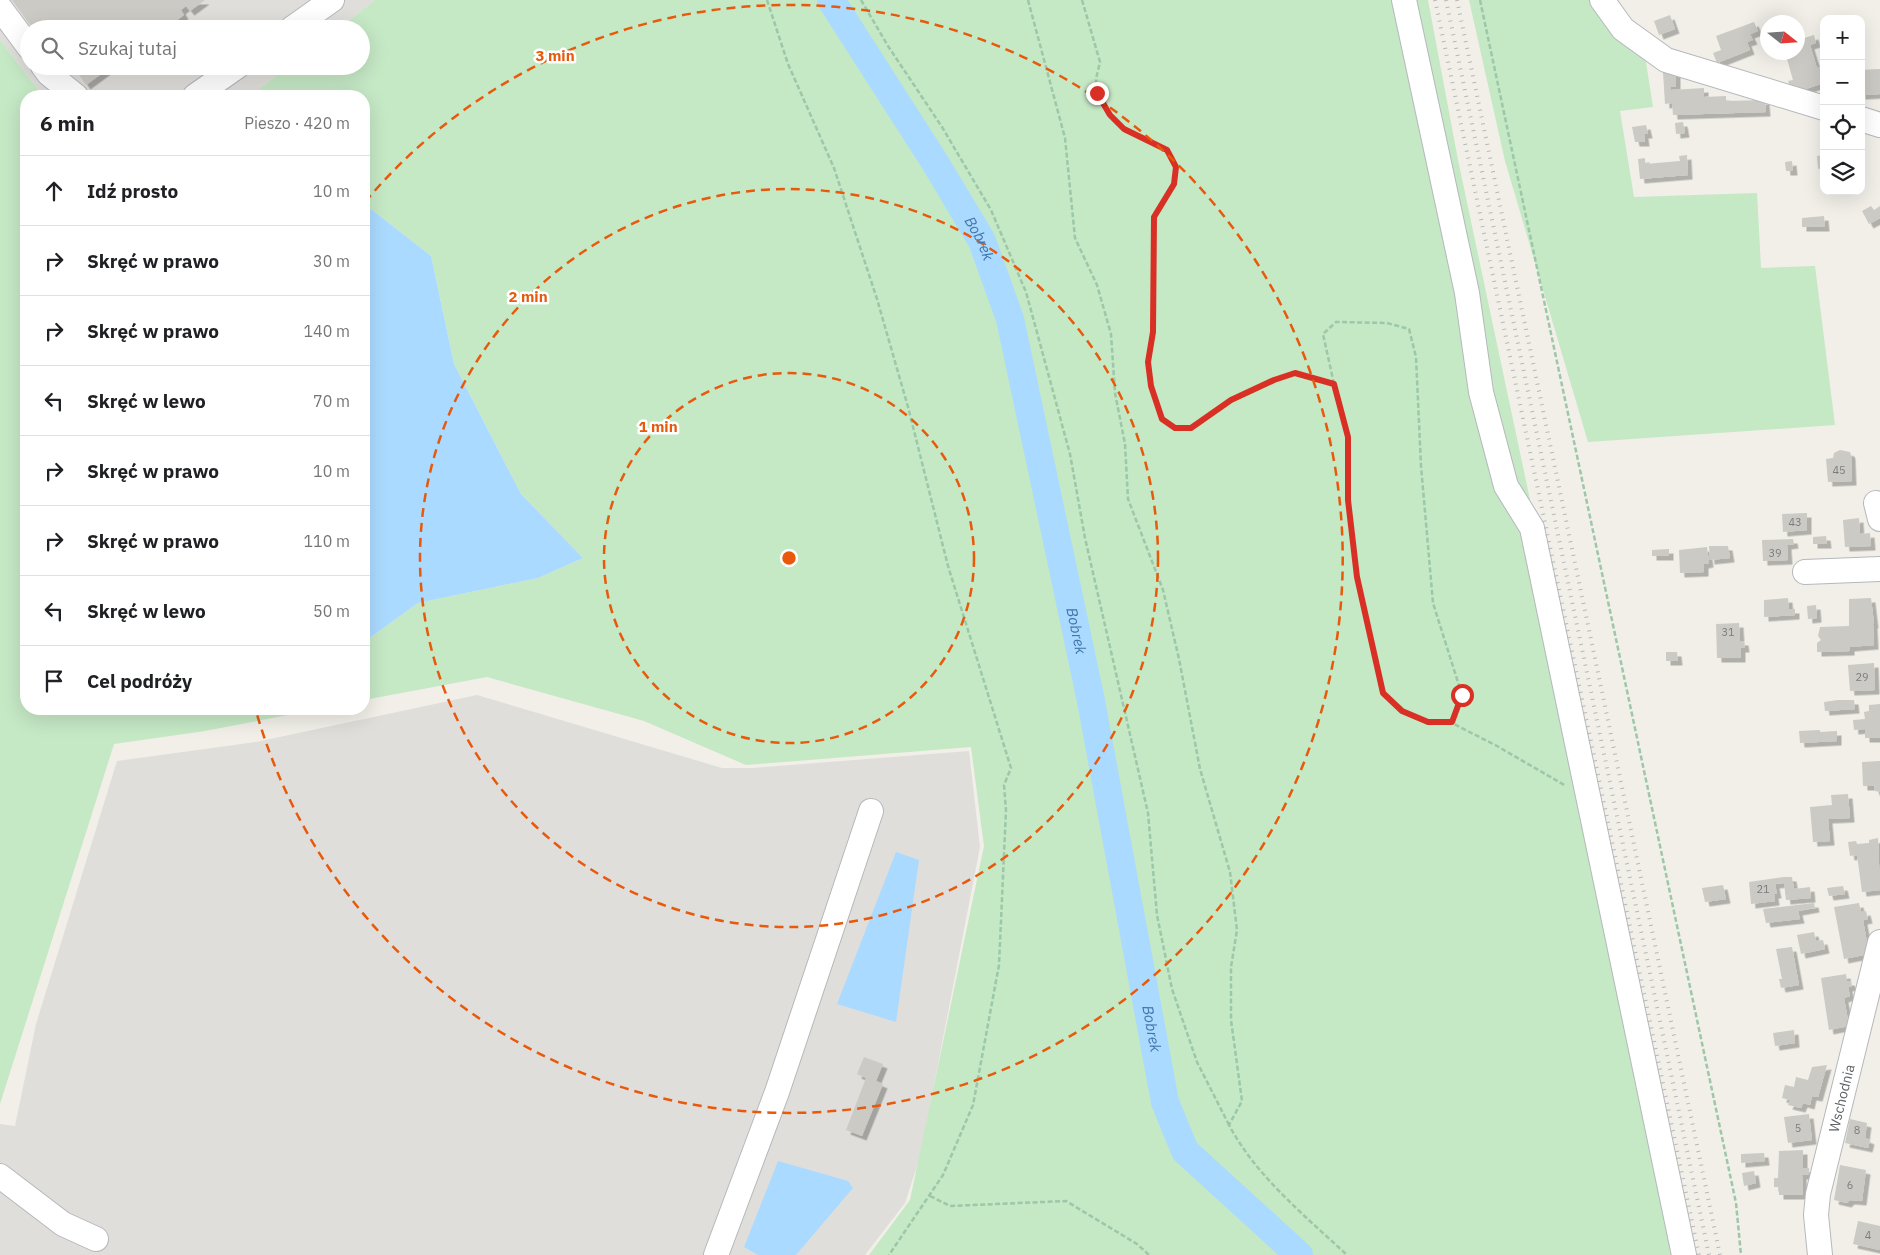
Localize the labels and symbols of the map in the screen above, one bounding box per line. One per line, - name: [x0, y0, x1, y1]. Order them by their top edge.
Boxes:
- north arrow: [1760, 15, 1805, 60]
- text: 3 min: [535, 46, 575, 65]
- route end: [1086, 82, 1109, 105]
- water label: Bobrek: [960, 213, 998, 263]
- text: 2 min: [508, 287, 548, 306]
- text: 1 min: [638, 417, 678, 436]
- house number: 45: [1832, 463, 1846, 477]
- house number: 43: [1788, 515, 1802, 529]
- house number: 39: [1768, 546, 1782, 560]
- centre of rings: [780, 549, 798, 567]
- water label: Bobrek: [1062, 606, 1091, 656]
- house number: 31: [1721, 625, 1735, 639]
- house number: 29: [1855, 670, 1869, 684]
- route start: [1451, 684, 1474, 707]
- house number: 21: [1756, 882, 1770, 896]
- water label: Bobrek: [1138, 1004, 1166, 1054]
- street label: Wschodnia: [1825, 1062, 1859, 1134]
- house number: 5: [1795, 1121, 1801, 1135]
- house number: 8: [1854, 1123, 1860, 1137]
- house number: 6: [1847, 1178, 1853, 1192]
- house number: 4: [1865, 1228, 1872, 1242]

